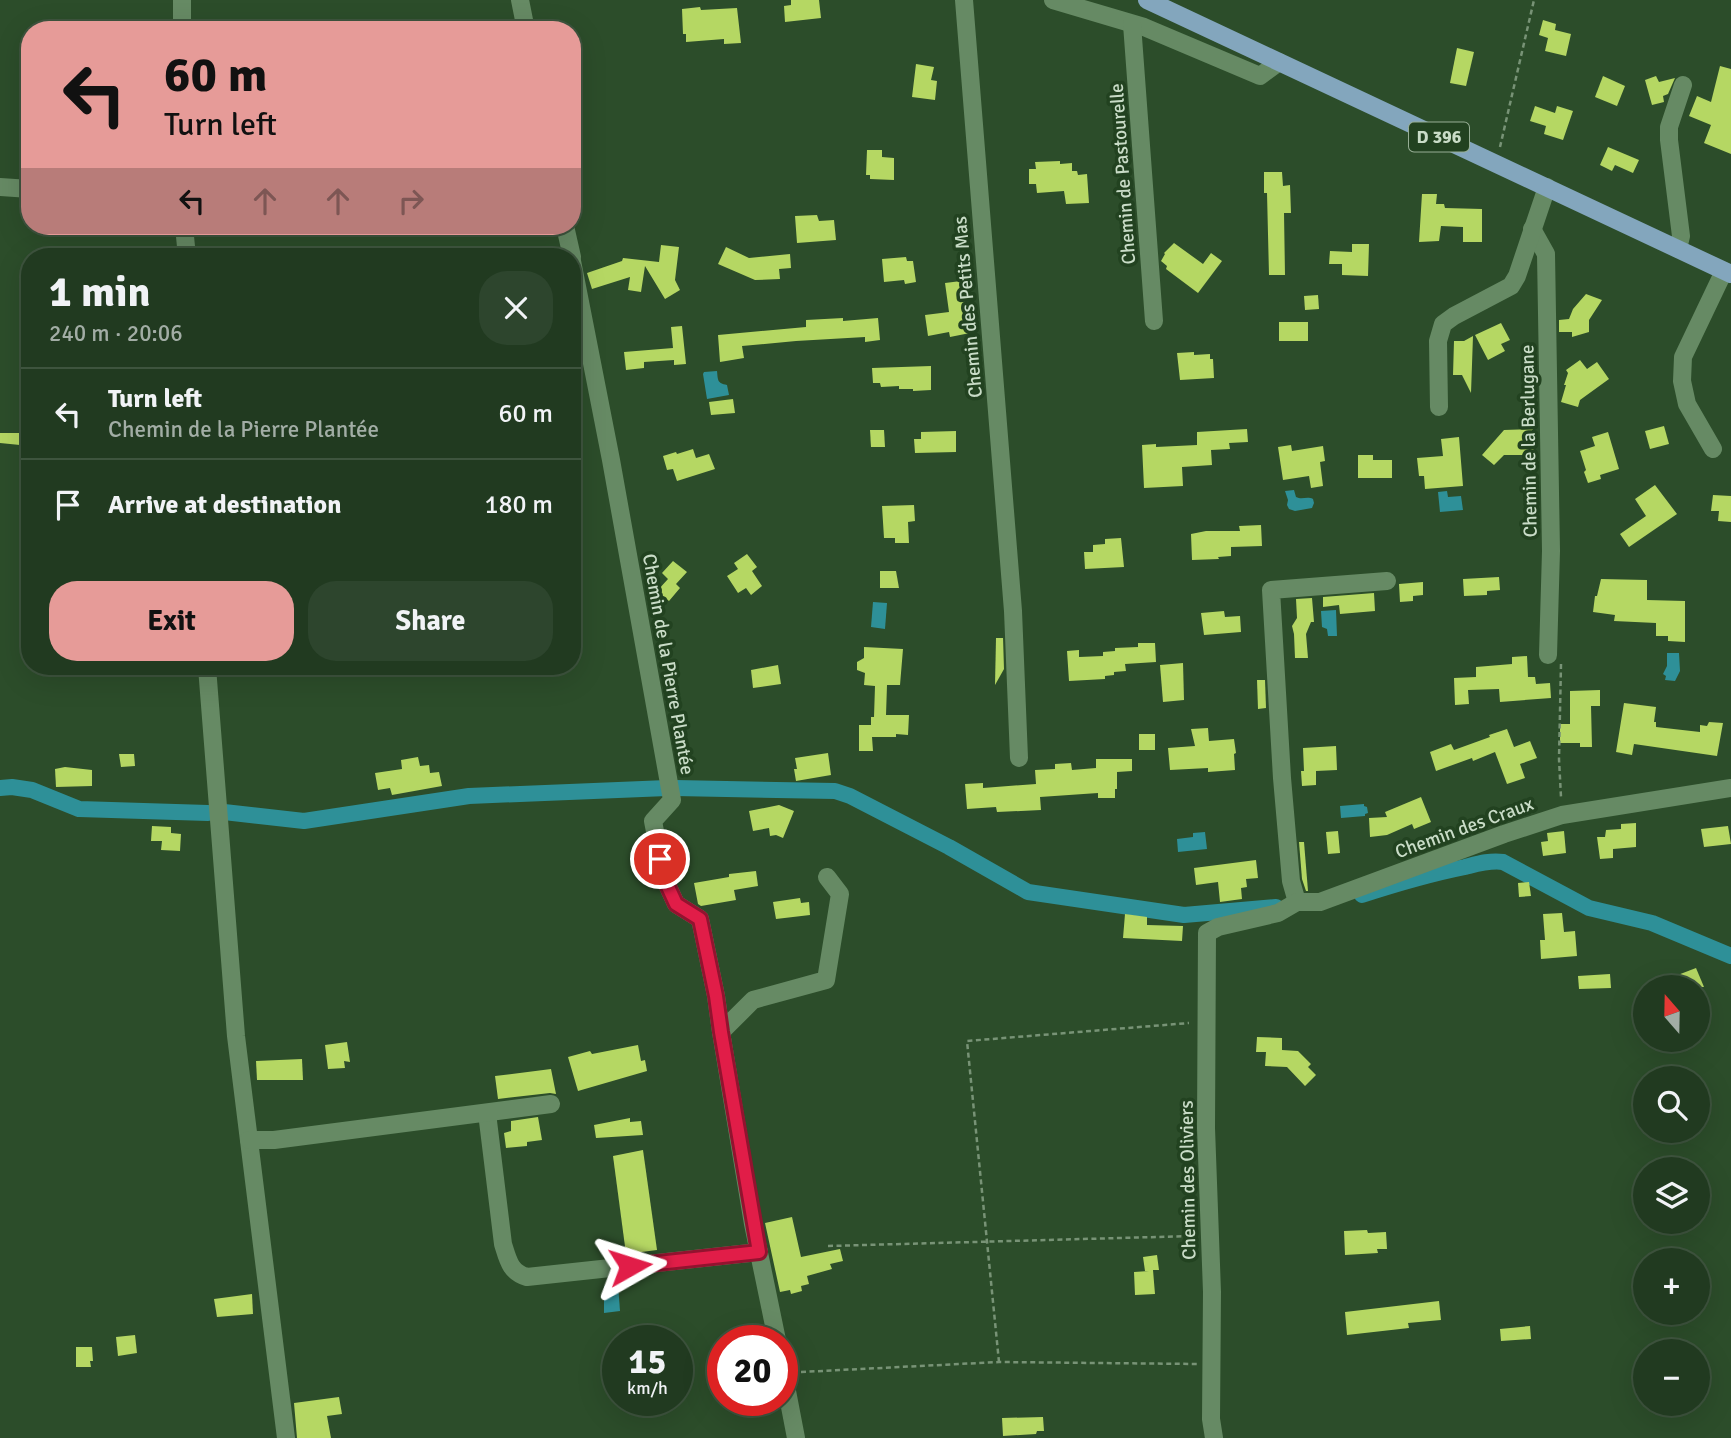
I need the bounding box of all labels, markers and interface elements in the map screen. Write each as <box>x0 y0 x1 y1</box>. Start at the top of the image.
text: 60 m <box>164 45 267 105</box>
icon: left <box>49 49 140 140</box>
street label: Chemin de Pastourelle <box>1105 83 1141 265</box>
text: Turn left <box>164 105 277 144</box>
road number: D 396 <box>1409 122 1469 152</box>
icon: left <box>173 182 211 220</box>
icon: ahead <box>246 182 284 220</box>
icon: ahead <box>319 182 357 220</box>
icon: right <box>392 182 430 220</box>
street label: Chemin des Petits Mas <box>948 215 988 399</box>
text: 1 min <box>49 267 150 318</box>
button: close <box>479 271 553 345</box>
text: 240 m · 20:06 <box>49 319 183 348</box>
street label: Chemin de la Berlugane <box>1515 344 1543 537</box>
text: Turn left <box>108 383 202 415</box>
icon: left <box>49 395 87 433</box>
text: 60 m <box>498 398 553 430</box>
text: Chemin de la Pierre Plantée <box>108 415 379 444</box>
icon: arrive <box>49 486 87 524</box>
text: Arrive at destination <box>108 489 341 521</box>
text: 180 m <box>484 489 553 521</box>
street label: Chemin de la Pierre Plantée <box>637 552 699 777</box>
button: Exit <box>49 581 294 661</box>
button: Share <box>308 581 553 661</box>
street label: Chemin des Craux <box>1392 792 1537 864</box>
pin <box>630 829 690 889</box>
icon: arrive <box>641 840 679 878</box>
north arrow <box>1633 975 1710 1052</box>
map controls <box>1633 975 1710 1416</box>
button: search <box>1633 1066 1710 1143</box>
street label: Chemin des Oliviers <box>1175 1100 1201 1260</box>
button: layers <box>1633 1157 1710 1234</box>
position arrow <box>593 1229 667 1303</box>
button: + <box>1633 1248 1710 1325</box>
speed limit sign: 20 <box>707 1325 798 1416</box>
button: − <box>1633 1339 1710 1416</box>
text: 15 <box>629 1340 666 1383</box>
text: km/h <box>627 1377 668 1399</box>

